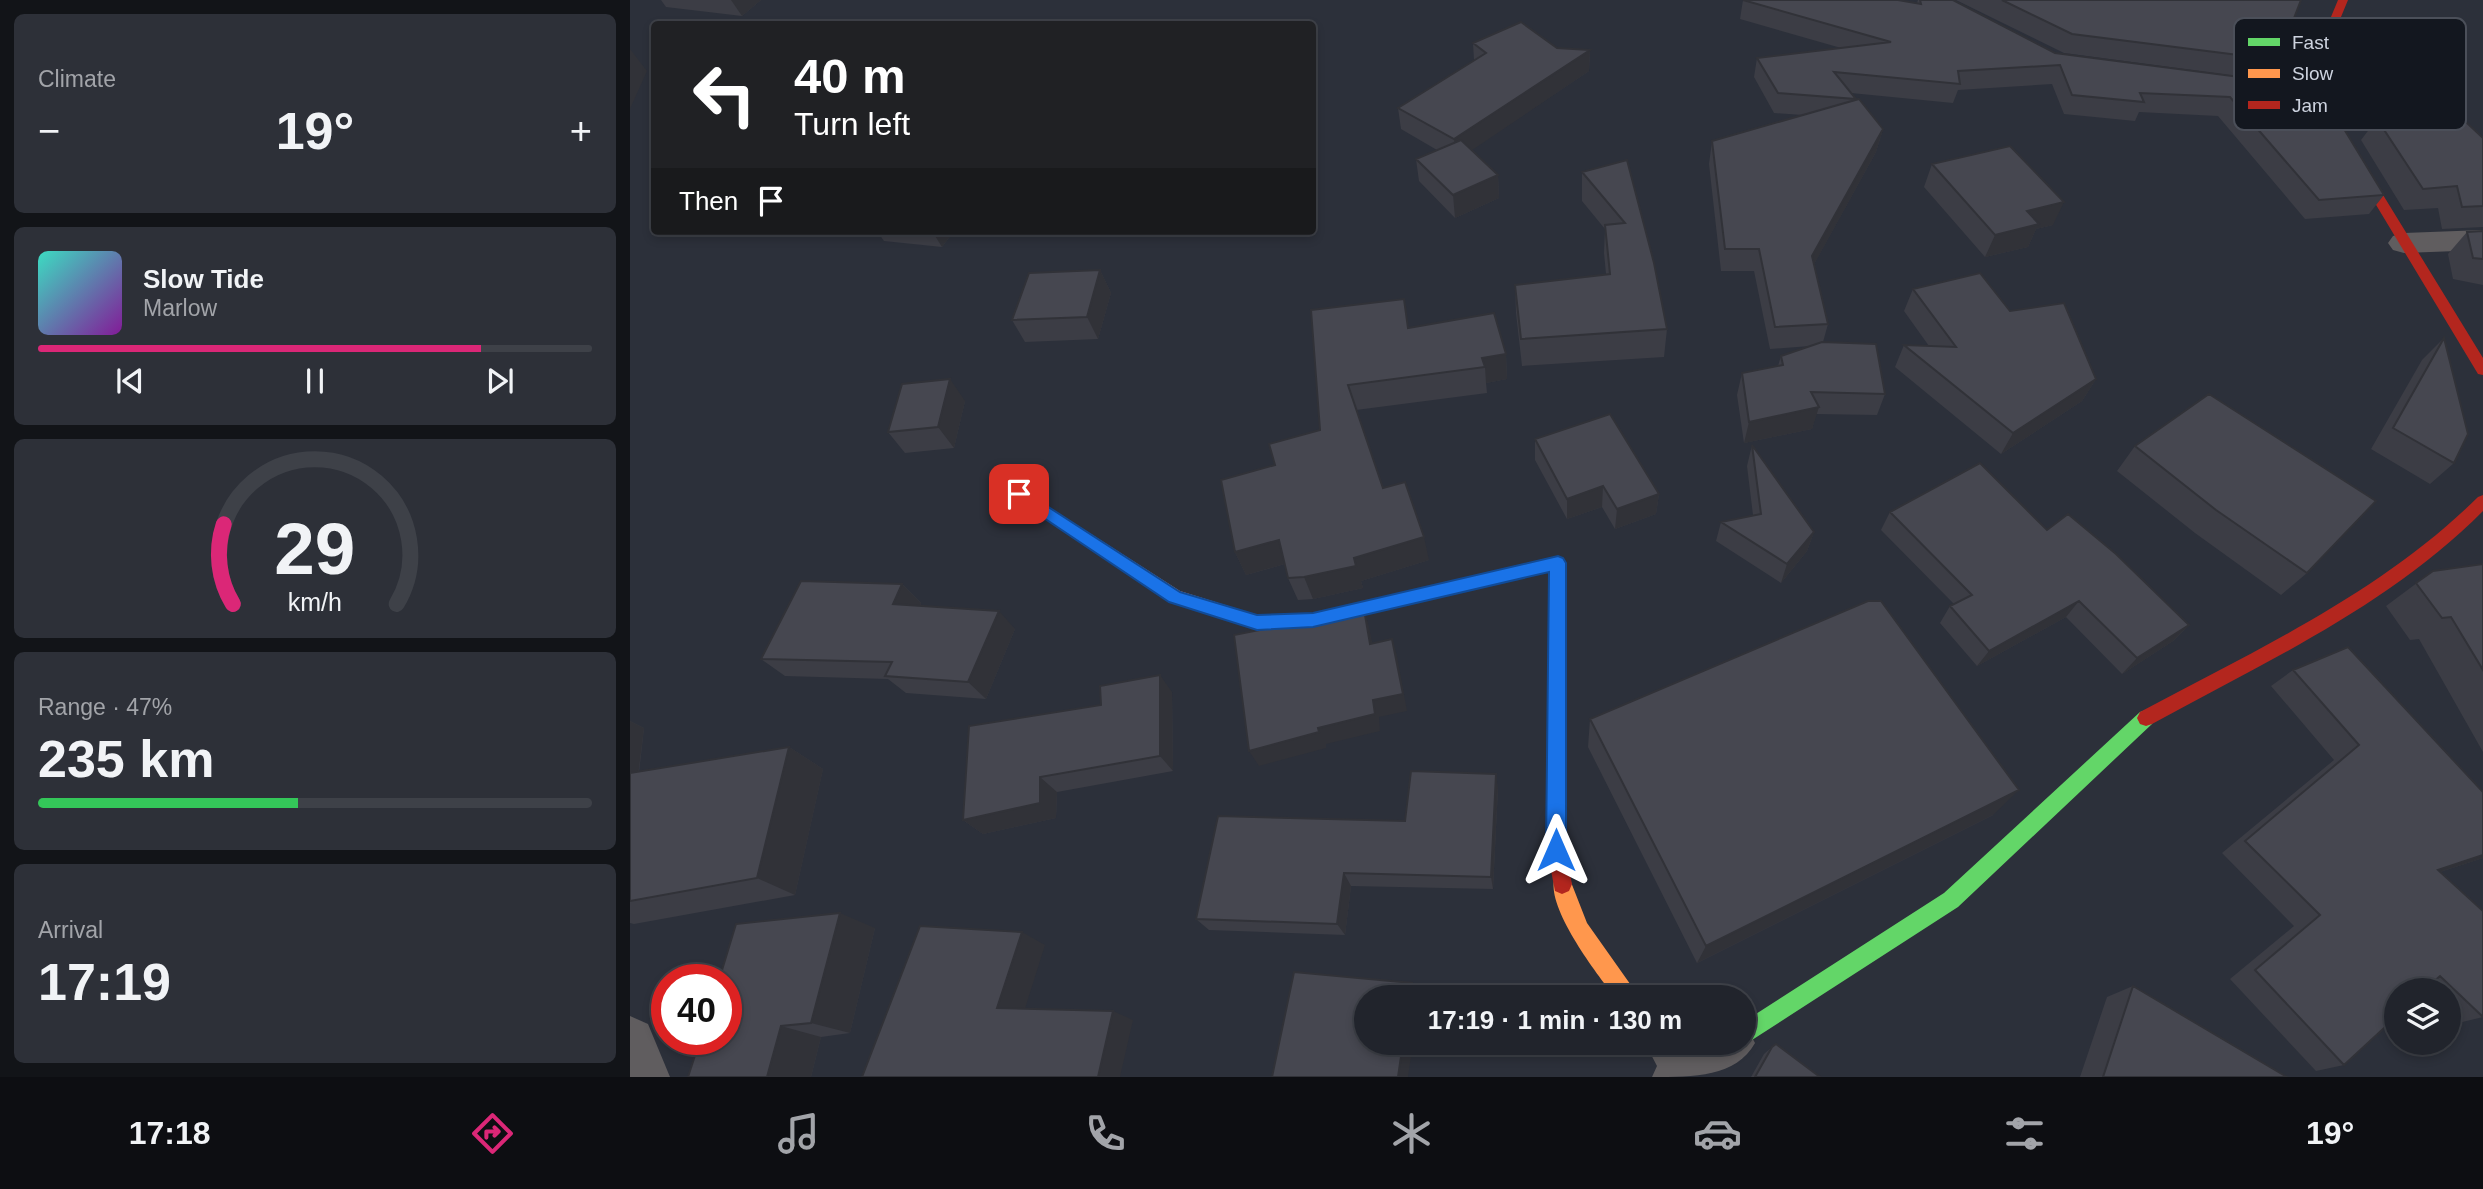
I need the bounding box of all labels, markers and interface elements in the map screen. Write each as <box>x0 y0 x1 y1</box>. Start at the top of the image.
legend <box>2234 18 2466 130</box>
text: Fast <box>2292 32 2330 53</box>
icon: left <box>679 49 770 140</box>
text: 40 m <box>794 49 906 103</box>
text: Slow <box>2292 63 2333 84</box>
text: Climate <box>38 66 116 92</box>
text: Jam <box>2292 95 2328 116</box>
text: 19° <box>276 102 354 160</box>
text: Turn left <box>794 106 910 142</box>
text: − <box>38 110 60 152</box>
text: + <box>570 110 592 152</box>
icon: arrive <box>752 182 790 220</box>
text: Then <box>679 186 738 216</box>
text: Slow Tide <box>143 264 264 294</box>
text: Marlow <box>143 295 217 321</box>
icon: previous <box>111 362 149 400</box>
icon: pause <box>296 362 334 400</box>
icon: next <box>481 362 519 400</box>
pin <box>989 464 1049 524</box>
icon: arrive <box>1000 475 1038 513</box>
text: 29 <box>275 509 355 590</box>
text: km/h <box>288 588 342 616</box>
text: Range · 47% <box>38 694 172 720</box>
text: 235 km <box>38 730 214 788</box>
position arrow <box>1519 813 1593 887</box>
text: Arrival <box>38 917 103 943</box>
text: 17:19 <box>38 953 171 1011</box>
speed limit sign: 40 <box>651 964 742 1055</box>
map controls <box>2384 978 2461 1055</box>
button: layers <box>2384 978 2461 1055</box>
text: 17:19 · 1 min · 130 m <box>1428 1005 1682 1035</box>
icon: directions <box>468 1109 517 1158</box>
icon: music <box>774 1109 823 1158</box>
icon: phone <box>1081 1109 1130 1158</box>
icon: climate <box>1387 1109 1436 1158</box>
icon: car <box>1693 1109 1742 1158</box>
icon: filters <box>2000 1109 2049 1158</box>
text: 17:18 <box>129 1115 211 1151</box>
text: 19° <box>2306 1115 2354 1151</box>

